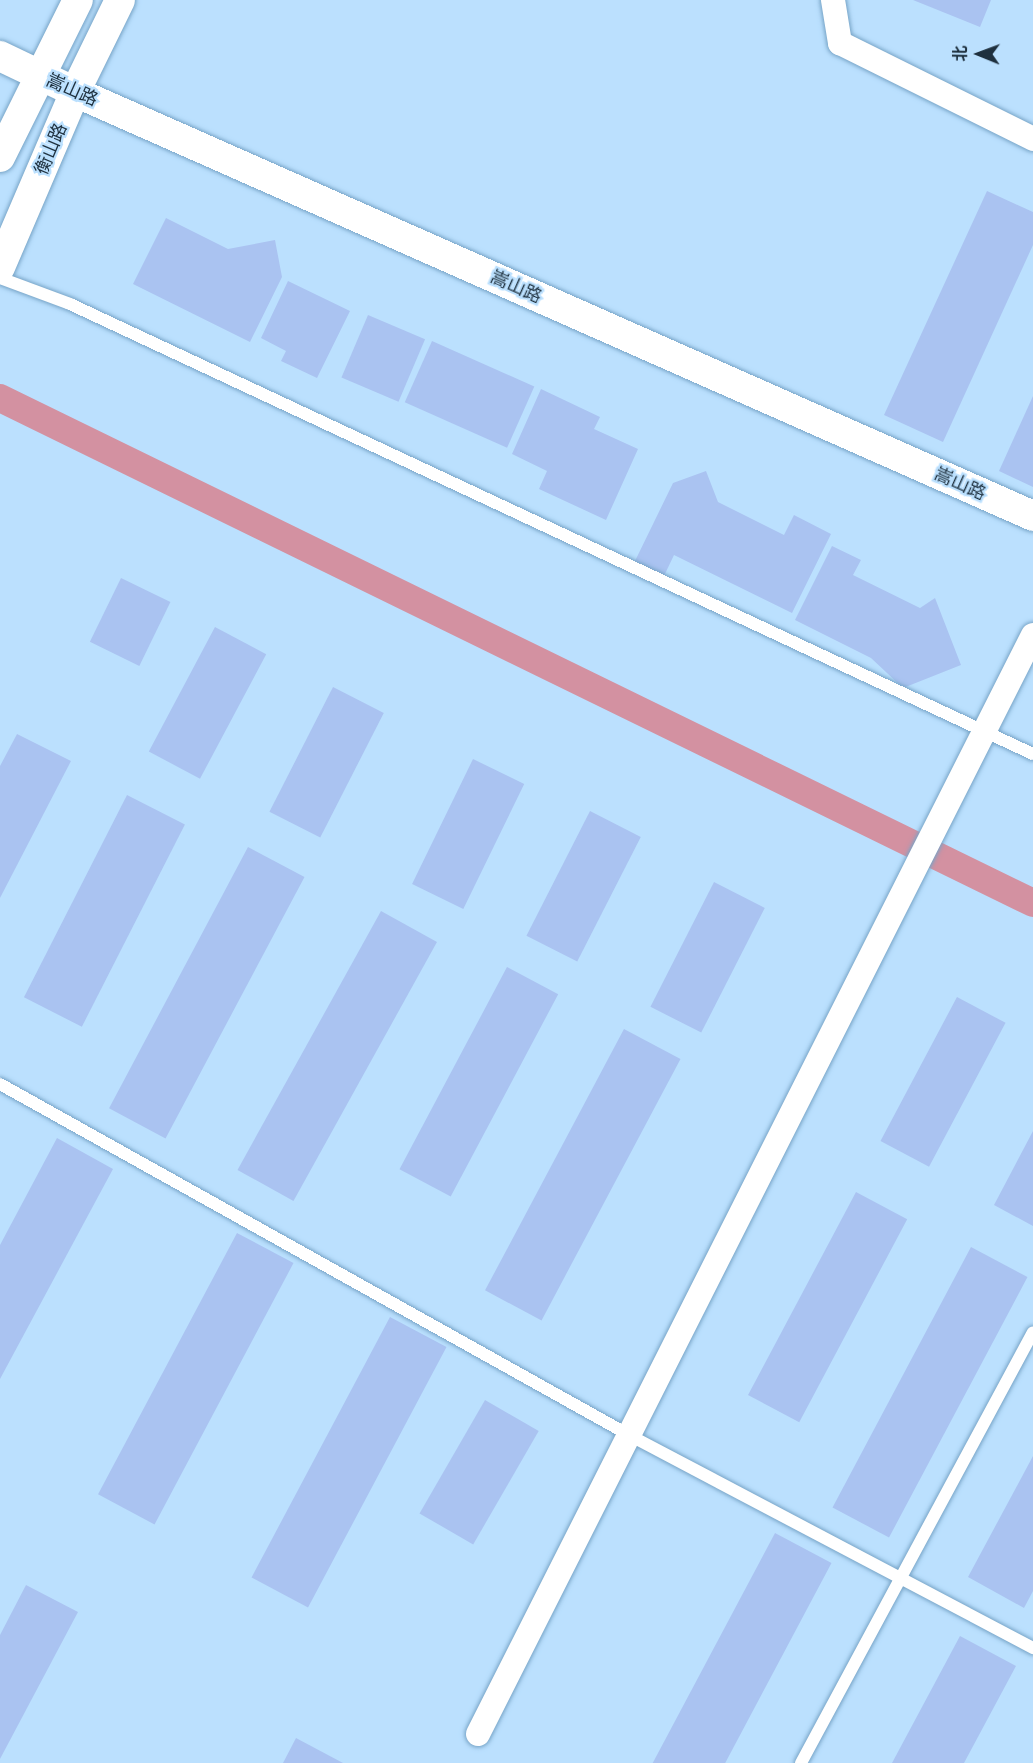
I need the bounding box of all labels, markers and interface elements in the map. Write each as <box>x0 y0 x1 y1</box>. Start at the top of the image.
north arrow <box>949 24 1009 84</box>
text: 北 <box>952 46 969 62</box>
street label: 嵩山路 <box>43 69 101 111</box>
street label: 衡山路 <box>31 120 71 178</box>
street label: 嵩山路 <box>487 266 545 308</box>
street label: 嵩山路 <box>931 463 989 505</box>

